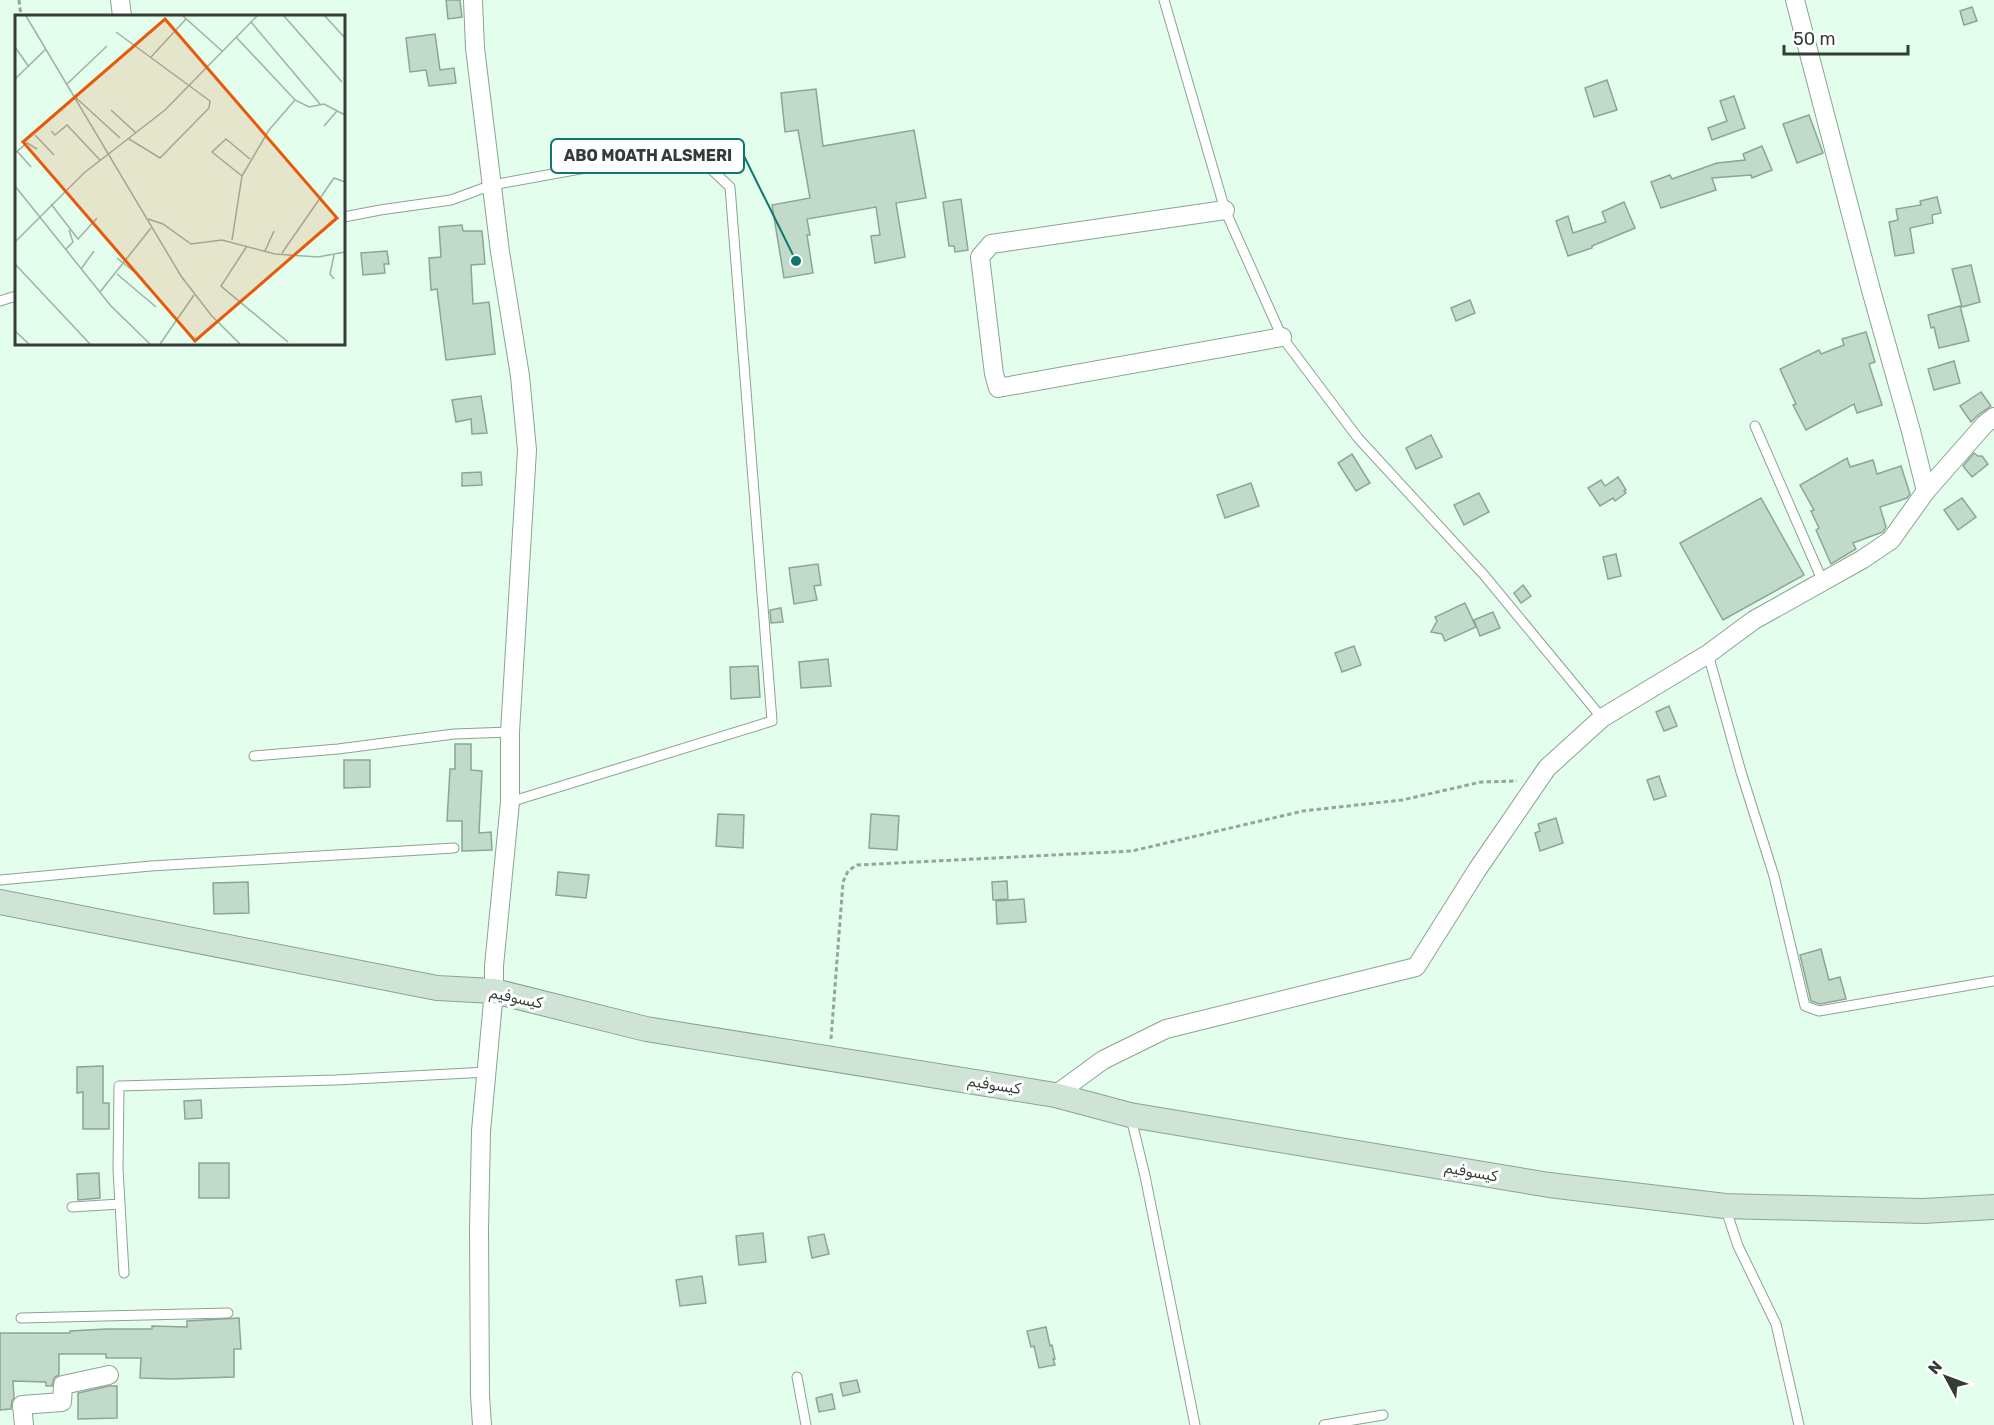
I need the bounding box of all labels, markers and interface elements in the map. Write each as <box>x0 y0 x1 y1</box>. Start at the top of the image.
inset map <box>15 15 345 345</box>
scale bar <box>1784 18 1908 56</box>
text: 50 m <box>1793 28 1836 50</box>
callout: ABO MOATH ALSMERI <box>551 139 744 173</box>
text: ABO MOATH ALSMERI <box>564 146 732 165</box>
street label: كيسوفيم <box>488 984 544 1013</box>
street label: كيسوفيم <box>966 1072 1022 1099</box>
street label: كيسوفيم <box>1443 1158 1499 1187</box>
north arrow <box>1916 1347 1976 1407</box>
text: N <box>1924 1357 1946 1378</box>

